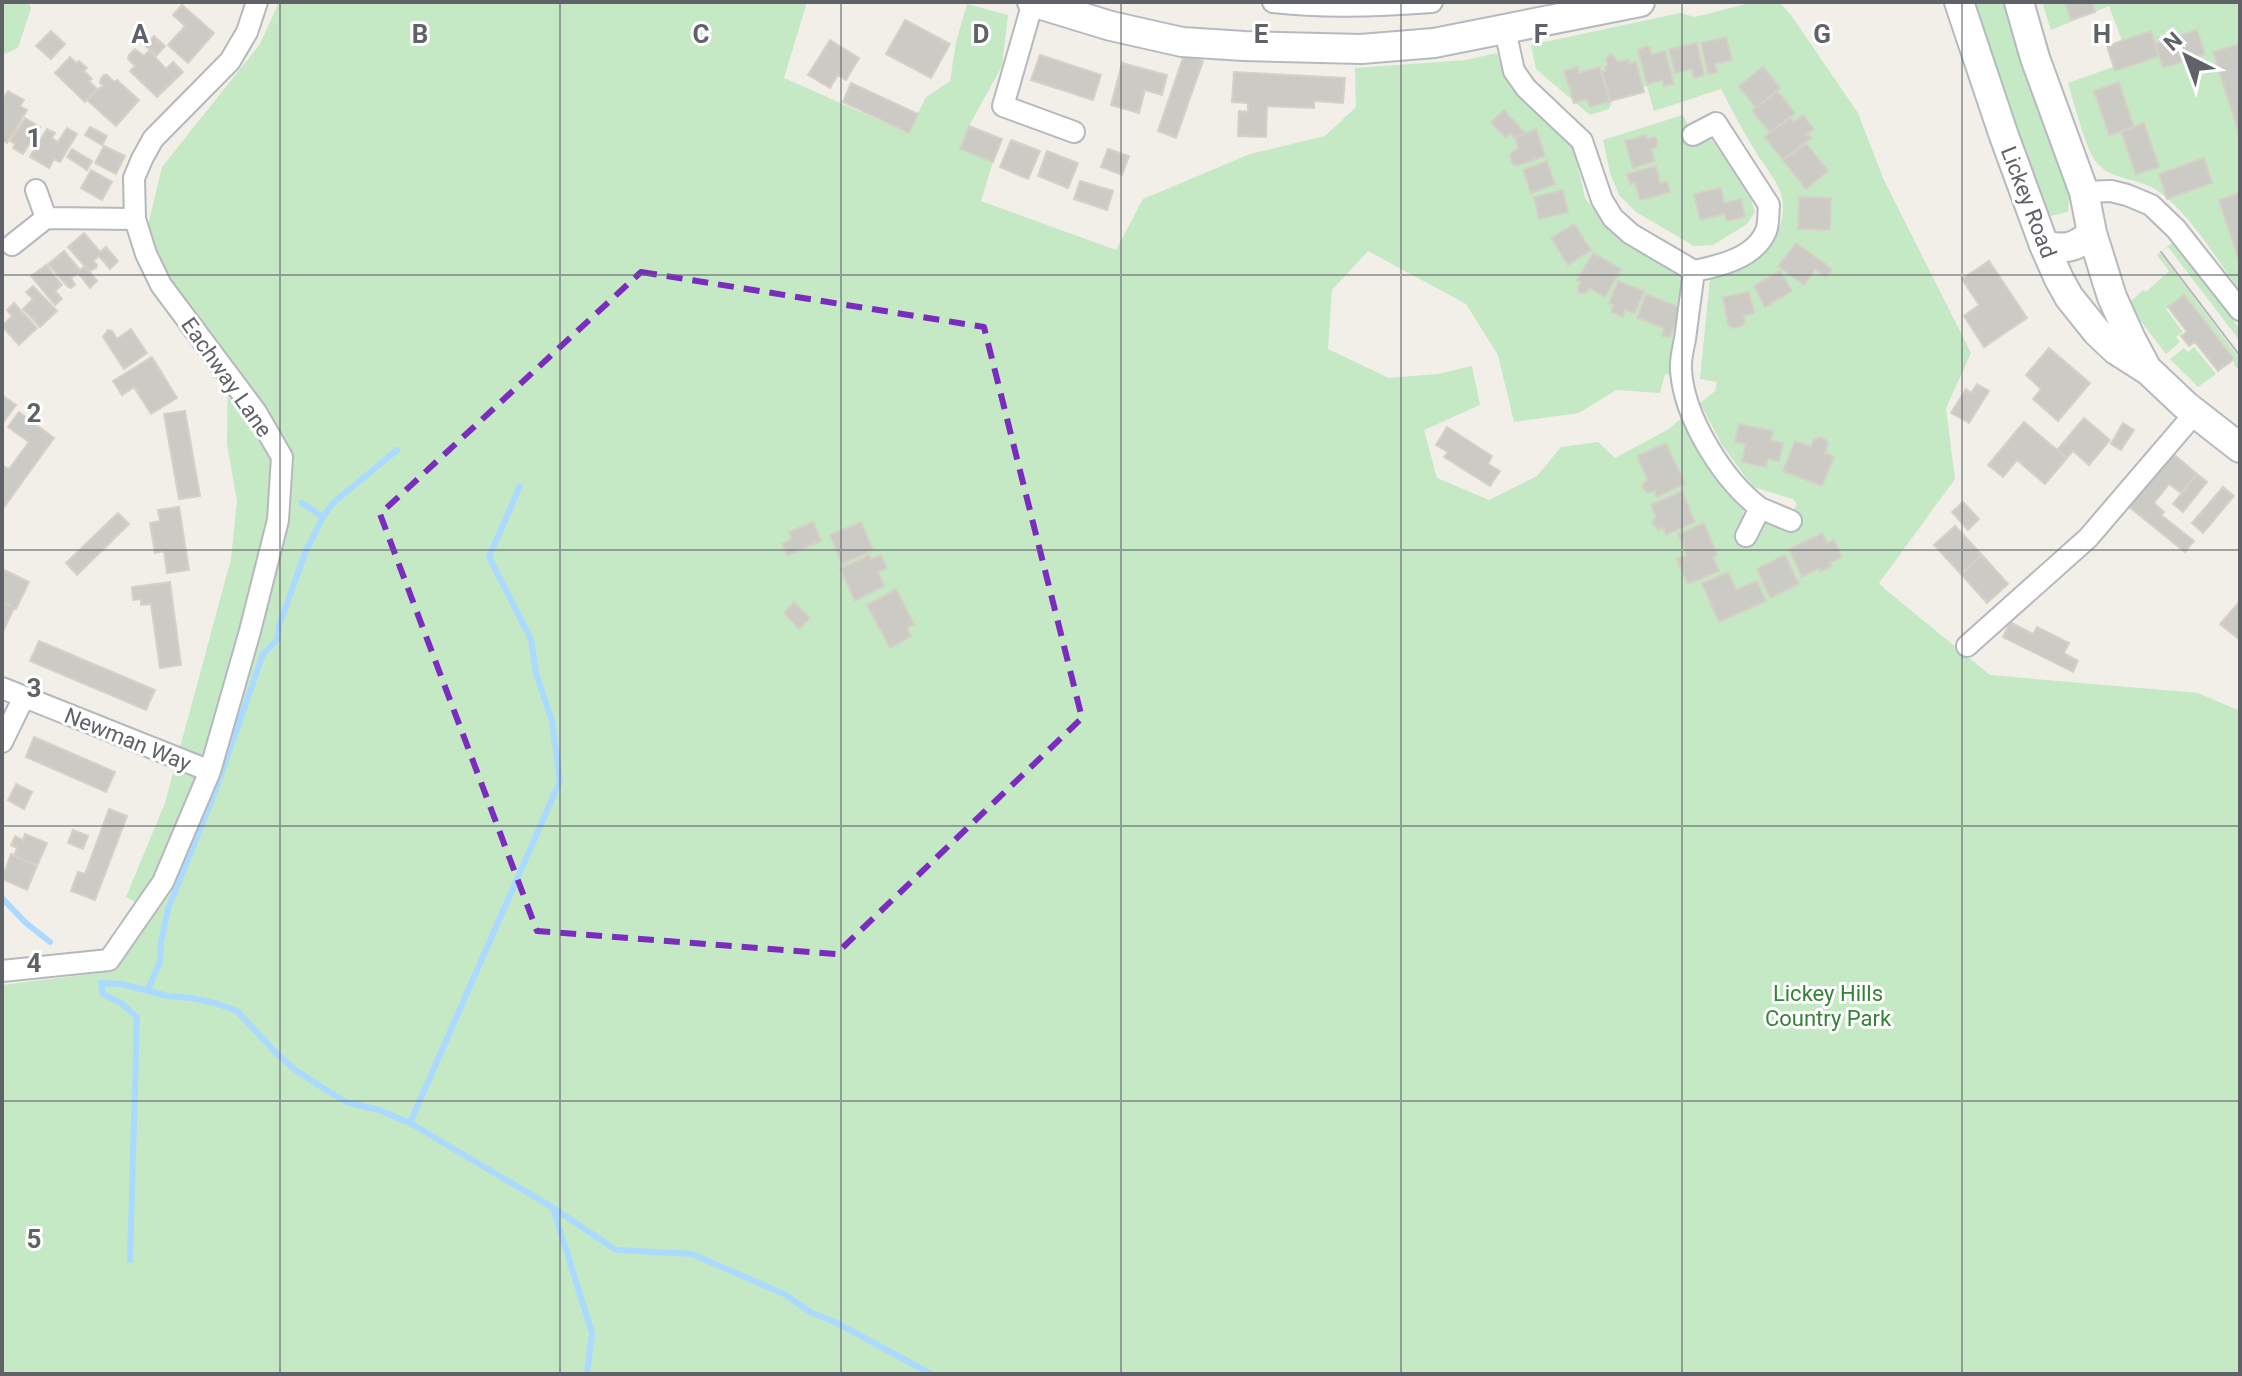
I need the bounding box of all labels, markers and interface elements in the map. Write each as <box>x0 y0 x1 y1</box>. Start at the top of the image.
north arrow <box>2146 16 2226 96</box>
text: A <box>131 19 149 49</box>
text: B <box>412 19 428 49</box>
text: C <box>692 19 710 49</box>
text: D <box>973 19 989 49</box>
text: E <box>1254 19 1269 49</box>
text: F <box>1534 19 1548 49</box>
text: G <box>1813 19 1831 49</box>
text: H <box>2093 19 2111 49</box>
text: N <box>2159 27 2187 56</box>
text: 1 <box>27 123 41 153</box>
street label: Lickey Road <box>1996 143 2061 262</box>
street label: Eachway Lane <box>176 313 277 442</box>
text: 2 <box>27 398 41 428</box>
text: 3 <box>27 673 41 703</box>
street label: Newman Way <box>61 703 195 776</box>
text: 4 <box>27 948 42 978</box>
park label: Lickey Hills Country Park <box>1765 981 1892 1031</box>
text: 5 <box>27 1224 41 1254</box>

